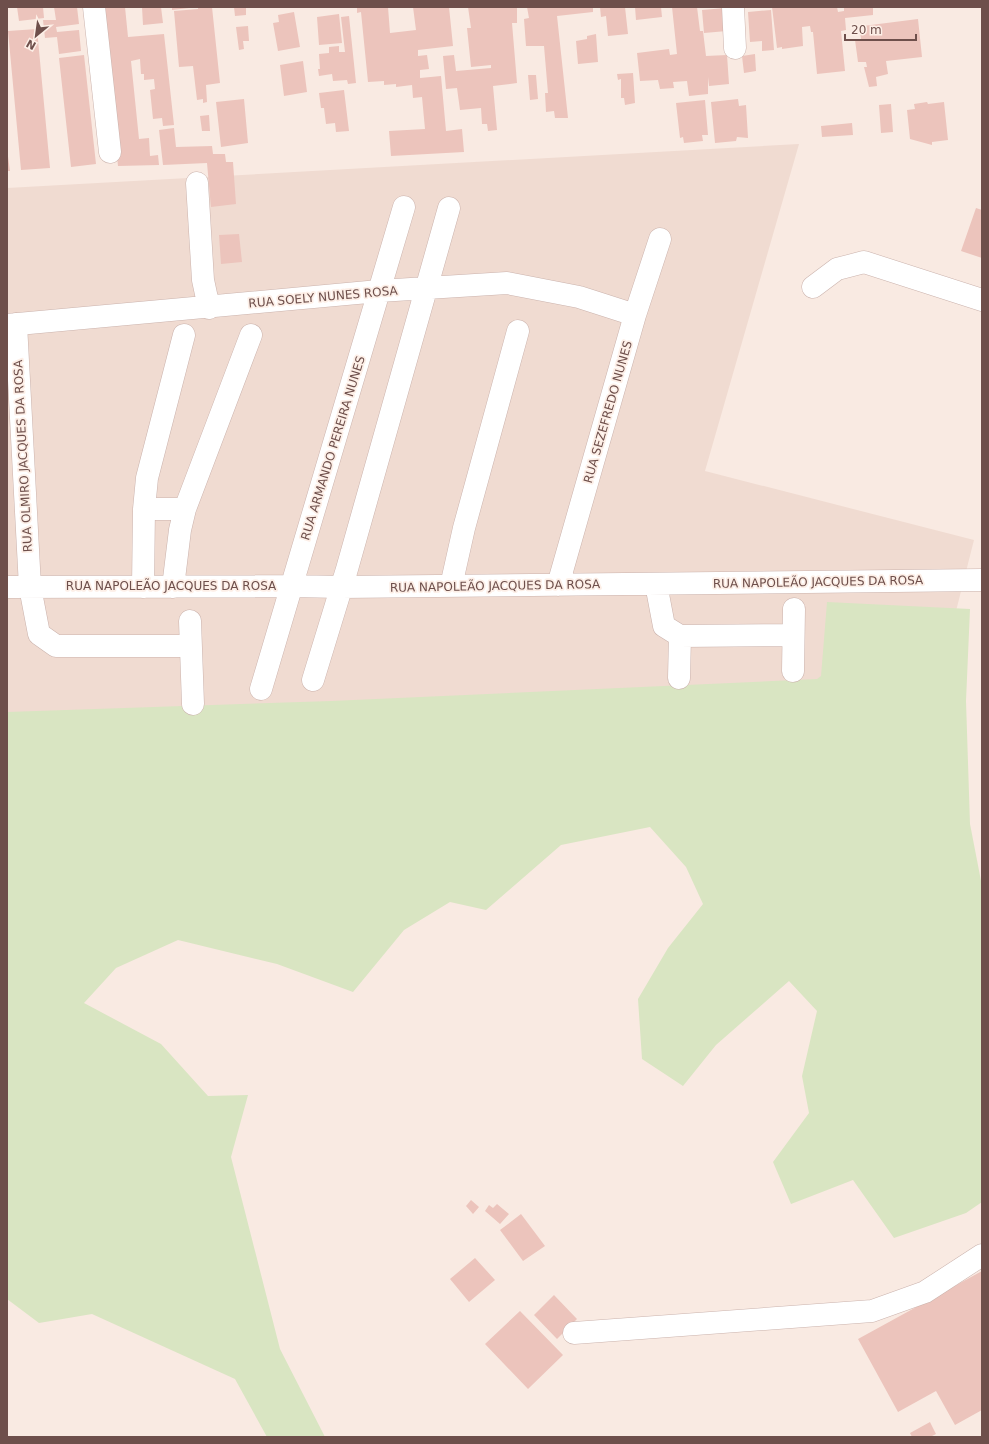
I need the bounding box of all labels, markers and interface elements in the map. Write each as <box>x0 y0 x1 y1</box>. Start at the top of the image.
north arrow <box>16 16 56 56</box>
scale bar <box>845 16 916 42</box>
text: 20 m <box>851 23 882 37</box>
text: N <box>24 36 39 52</box>
street label: RUA SOELY NUNES ROSA <box>248 283 399 310</box>
street label: RUA SEZEFREDO NUNES <box>581 339 635 485</box>
street label: RUA ARMANDO PEREIRA NUNES <box>298 354 368 542</box>
street label: RUA OLMIRO JACQUES DA ROSA <box>11 359 35 553</box>
street label: RUA NAPOLEÃO JACQUES DA ROSA <box>713 572 924 591</box>
street label: RUA NAPOLEÃO JACQUES DA ROSA <box>390 576 601 595</box>
street label: RUA NAPOLEÃO JACQUES DA ROSA <box>66 578 277 593</box>

